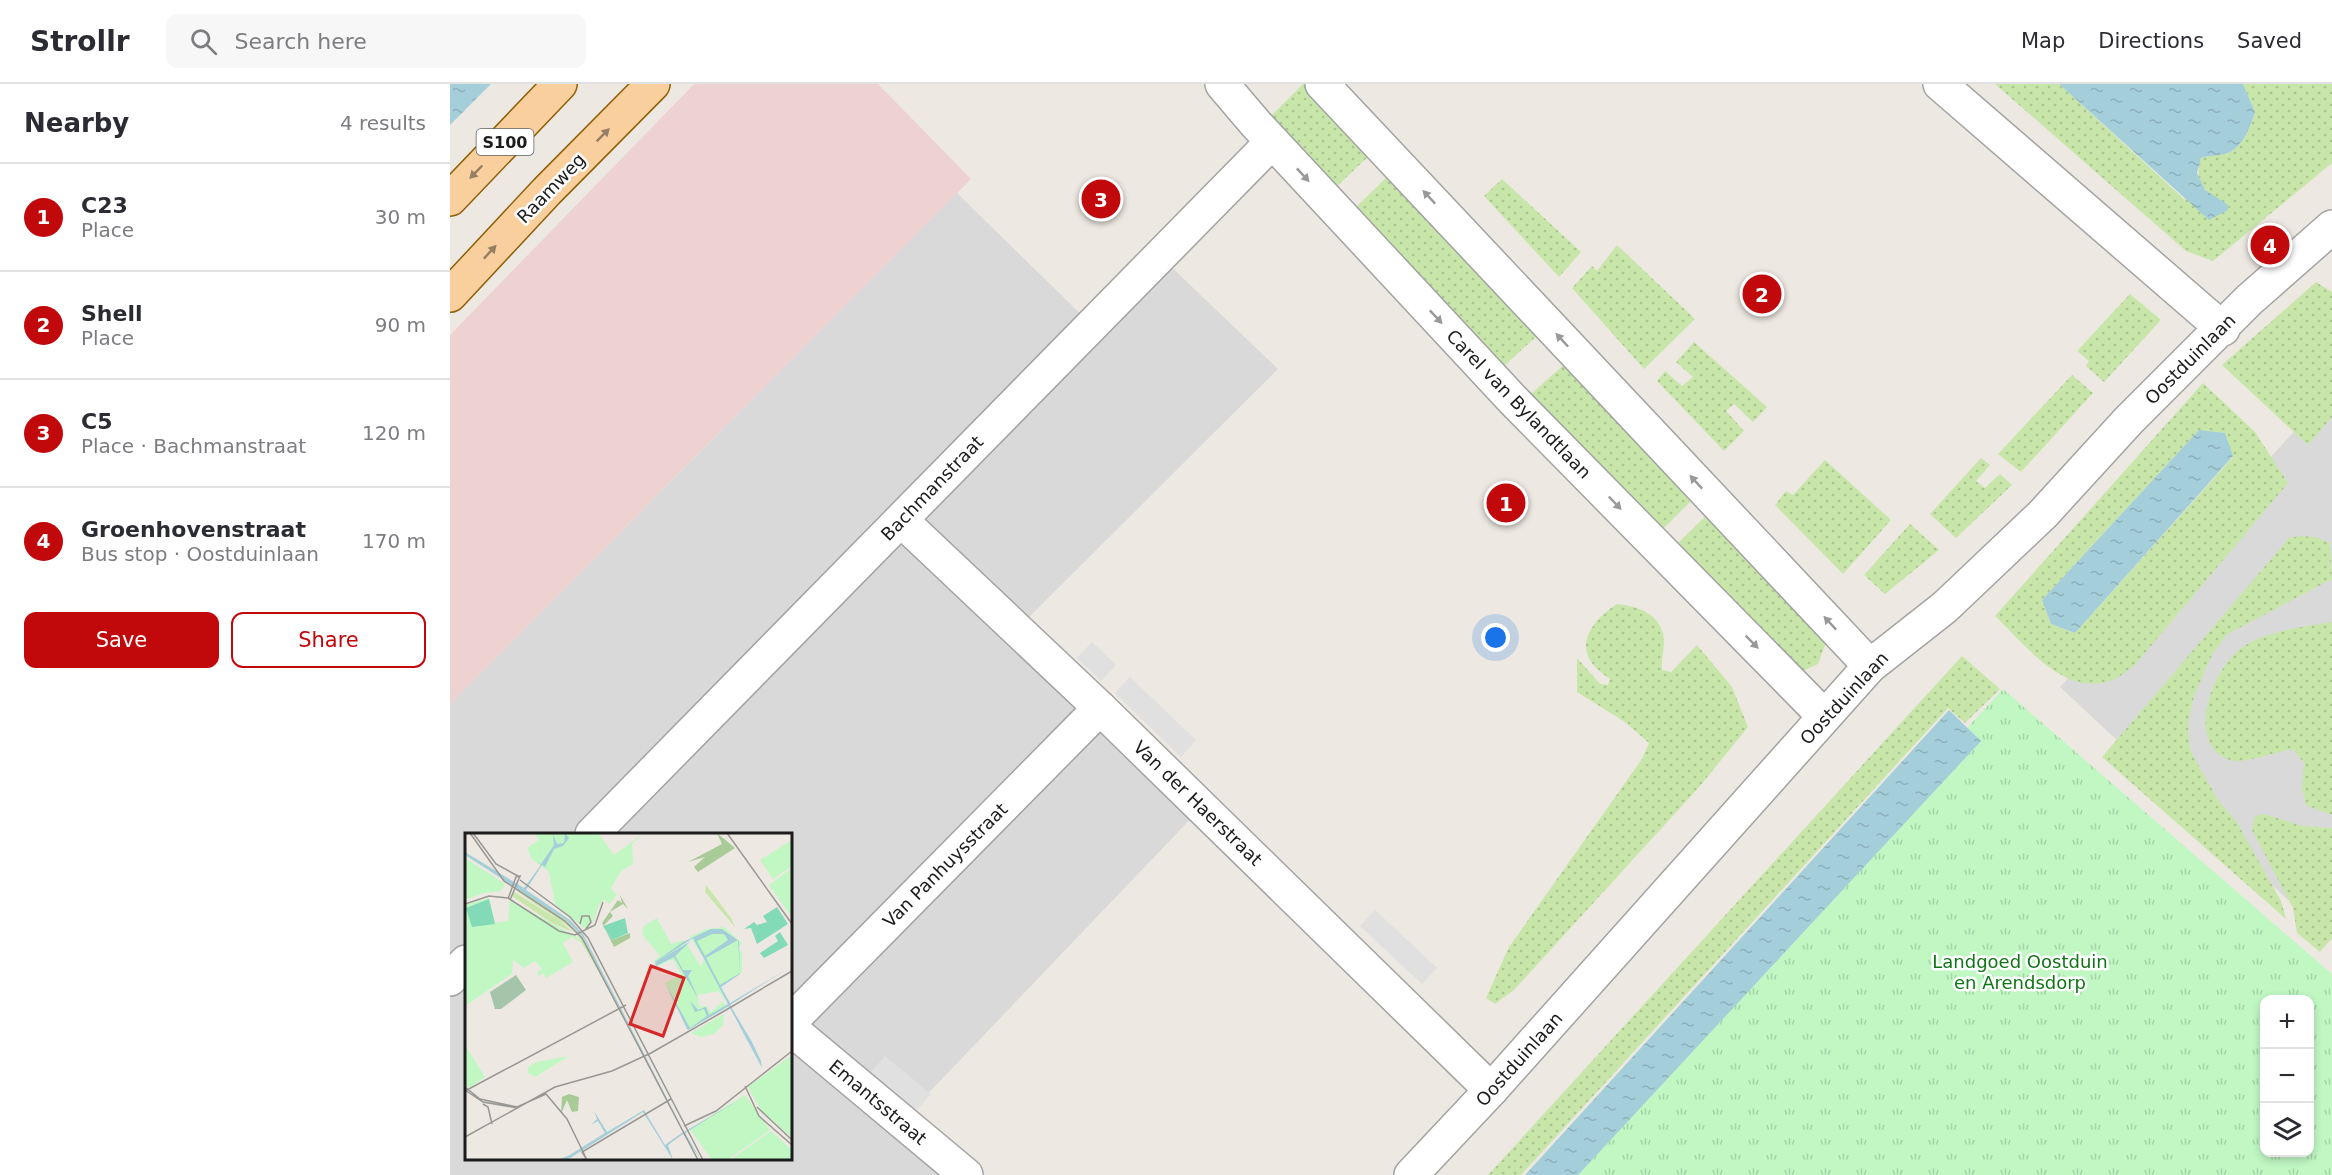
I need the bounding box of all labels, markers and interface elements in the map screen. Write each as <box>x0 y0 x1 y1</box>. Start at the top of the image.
search box <box>166 14 586 68</box>
text: Strollr <box>30 25 130 58</box>
icon: search <box>187 25 220 58</box>
text: Search here <box>235 29 367 54</box>
text: Map <box>2021 29 2065 53</box>
text: Directions <box>2098 29 2204 53</box>
text: Saved <box>2237 29 2302 53</box>
text: Nearby <box>24 108 129 138</box>
text: 4 results <box>340 111 426 135</box>
one-way arrow <box>595 128 609 142</box>
road number: S100 <box>476 129 534 155</box>
street label: Raamweg <box>513 149 589 227</box>
one-way arrow <box>469 164 483 179</box>
one-way arrow <box>1296 167 1309 182</box>
pin: 3 <box>1082 176 1120 222</box>
one-way arrow <box>1422 190 1436 205</box>
text: C23 <box>81 193 128 218</box>
text: 1 <box>37 205 50 229</box>
text: 30 m <box>375 205 426 229</box>
text: Place <box>81 218 134 242</box>
pin: 4 <box>2250 222 2290 268</box>
one-way arrow <box>483 245 496 260</box>
pin: 2 <box>1742 272 1782 316</box>
text: Shell <box>81 301 143 326</box>
street label: Oostduinlaan <box>2140 309 2240 409</box>
one-way arrow <box>1429 310 1443 325</box>
text: 2 <box>37 313 50 337</box>
text: 90 m <box>375 313 426 337</box>
street label: Carel van Bylandtlaan <box>1442 325 1596 483</box>
text: Place <box>81 326 134 350</box>
one-way arrow <box>1556 333 1570 347</box>
text: C5 <box>81 409 112 434</box>
text: 3 <box>37 421 50 445</box>
text: 120 m <box>362 421 426 445</box>
street label: Bachmanstraat <box>877 431 987 545</box>
text: Place · Bachmanstraat <box>81 434 306 458</box>
one-way arrow <box>1689 474 1703 489</box>
pin: 1 <box>1486 480 1526 526</box>
one-way arrow <box>1608 496 1622 511</box>
text: Groenhovenstraat <box>81 517 306 542</box>
text: 4 <box>37 529 50 553</box>
text: 170 m <box>362 529 426 553</box>
text: Bus stop · Oostduinlaan <box>81 542 319 566</box>
button: Save <box>24 612 219 668</box>
button: Share <box>231 612 426 668</box>
one-way arrow <box>1823 616 1837 631</box>
your location <box>1481 623 1510 652</box>
one-way arrow <box>1744 635 1758 649</box>
street label: Oostduinlaan <box>1796 647 1892 749</box>
street label: Van der Haerstraat <box>1129 736 1267 870</box>
street label: Van Panhuysstraat <box>878 798 1012 932</box>
inset map <box>465 833 792 1160</box>
park label: Landgoed Oostduin en Arendsdorp <box>1932 951 2108 993</box>
map controls <box>2260 995 2314 1157</box>
button: + <box>2260 995 2314 1049</box>
street label: Oostduinlaan <box>1471 1008 1567 1110</box>
button: − <box>2260 1049 2314 1103</box>
street label: Emantsstraat <box>825 1055 931 1149</box>
button: layers <box>2260 1103 2314 1157</box>

